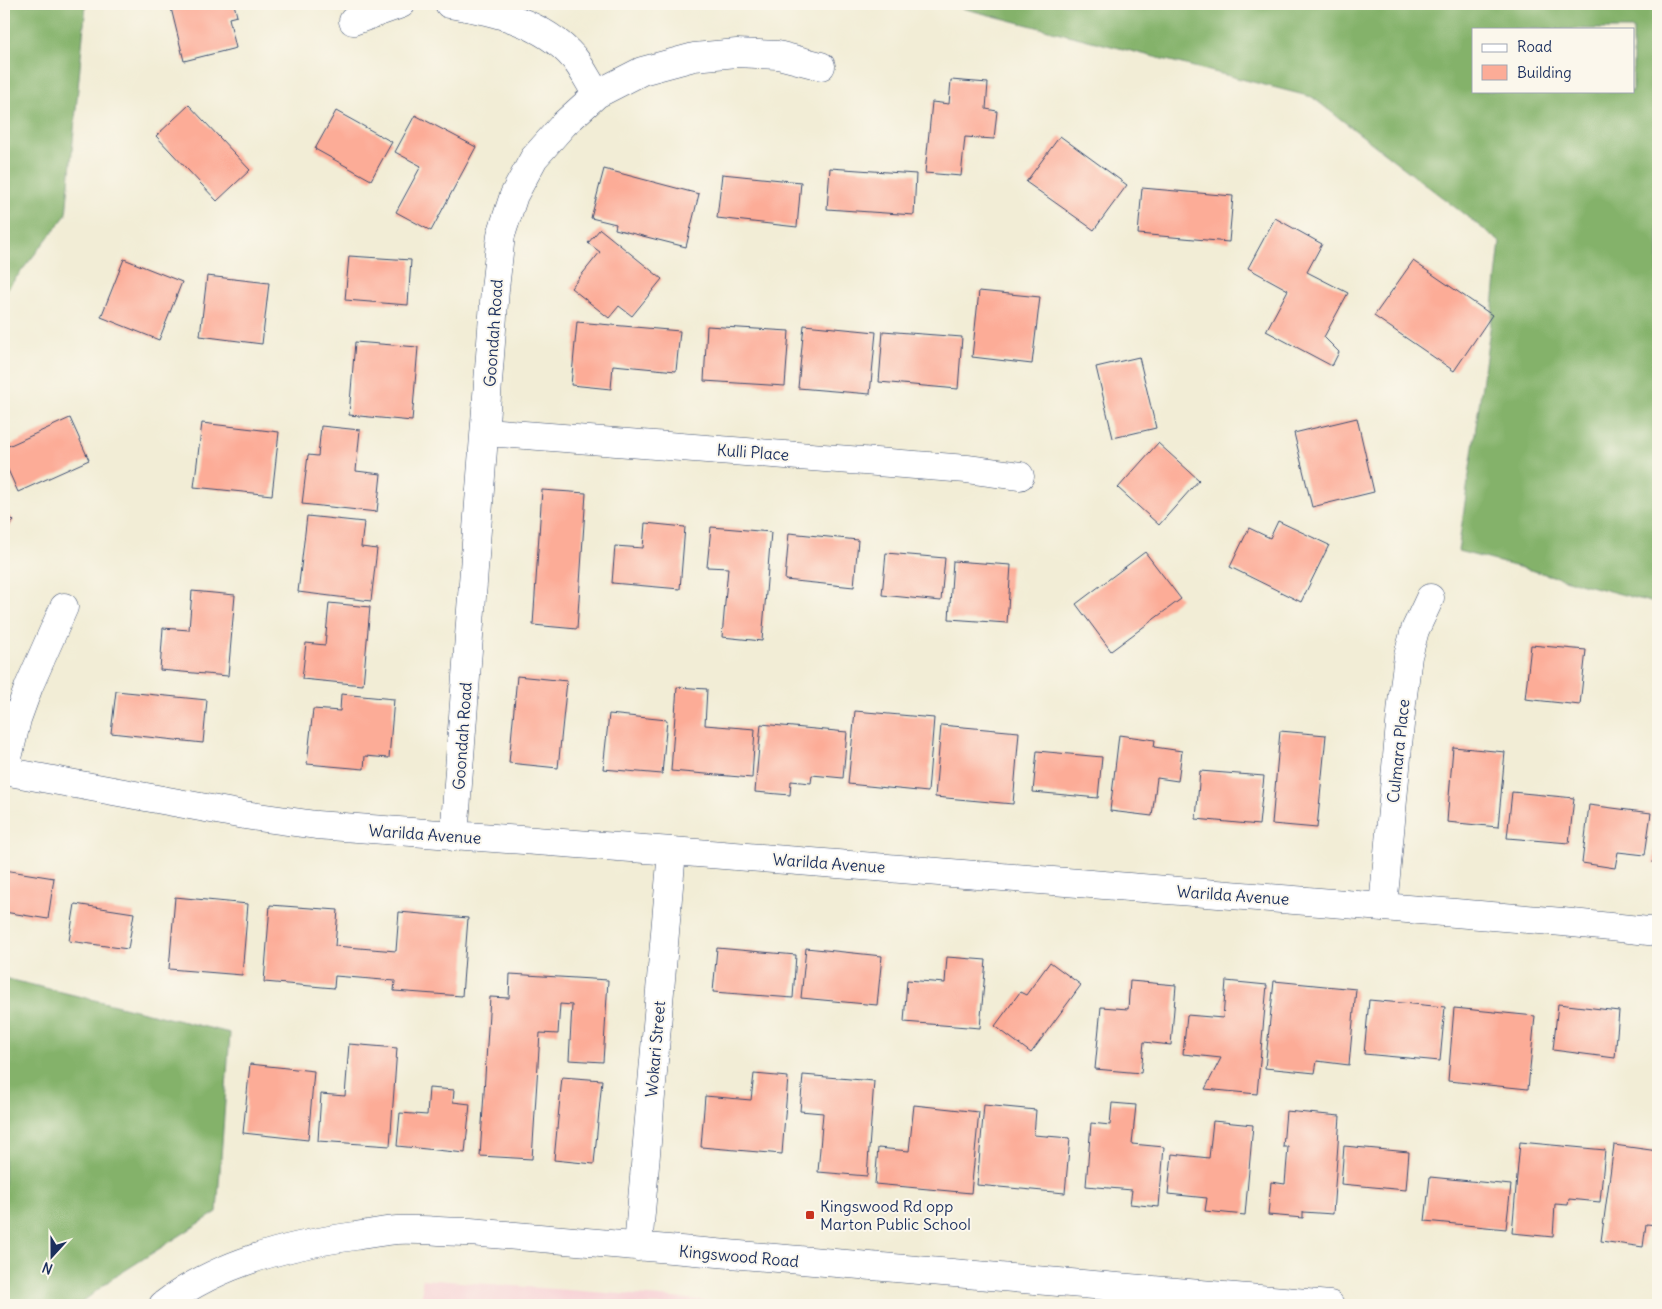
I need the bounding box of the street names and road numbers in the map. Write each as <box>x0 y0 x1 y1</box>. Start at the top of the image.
street label: Goondah Road <box>479 278 507 388</box>
street label: Kulli Place <box>716 440 790 464</box>
street label: Goondah Road <box>448 681 476 791</box>
street label: Culmara Place <box>1383 698 1413 804</box>
street label: Warilda Avenue <box>368 820 482 848</box>
street label: Warilda Avenue <box>772 849 886 877</box>
street label: Warilda Avenue <box>1176 881 1290 909</box>
street label: Wokari Street <box>641 999 669 1098</box>
street label: Kingswood Road <box>678 1241 800 1271</box>

